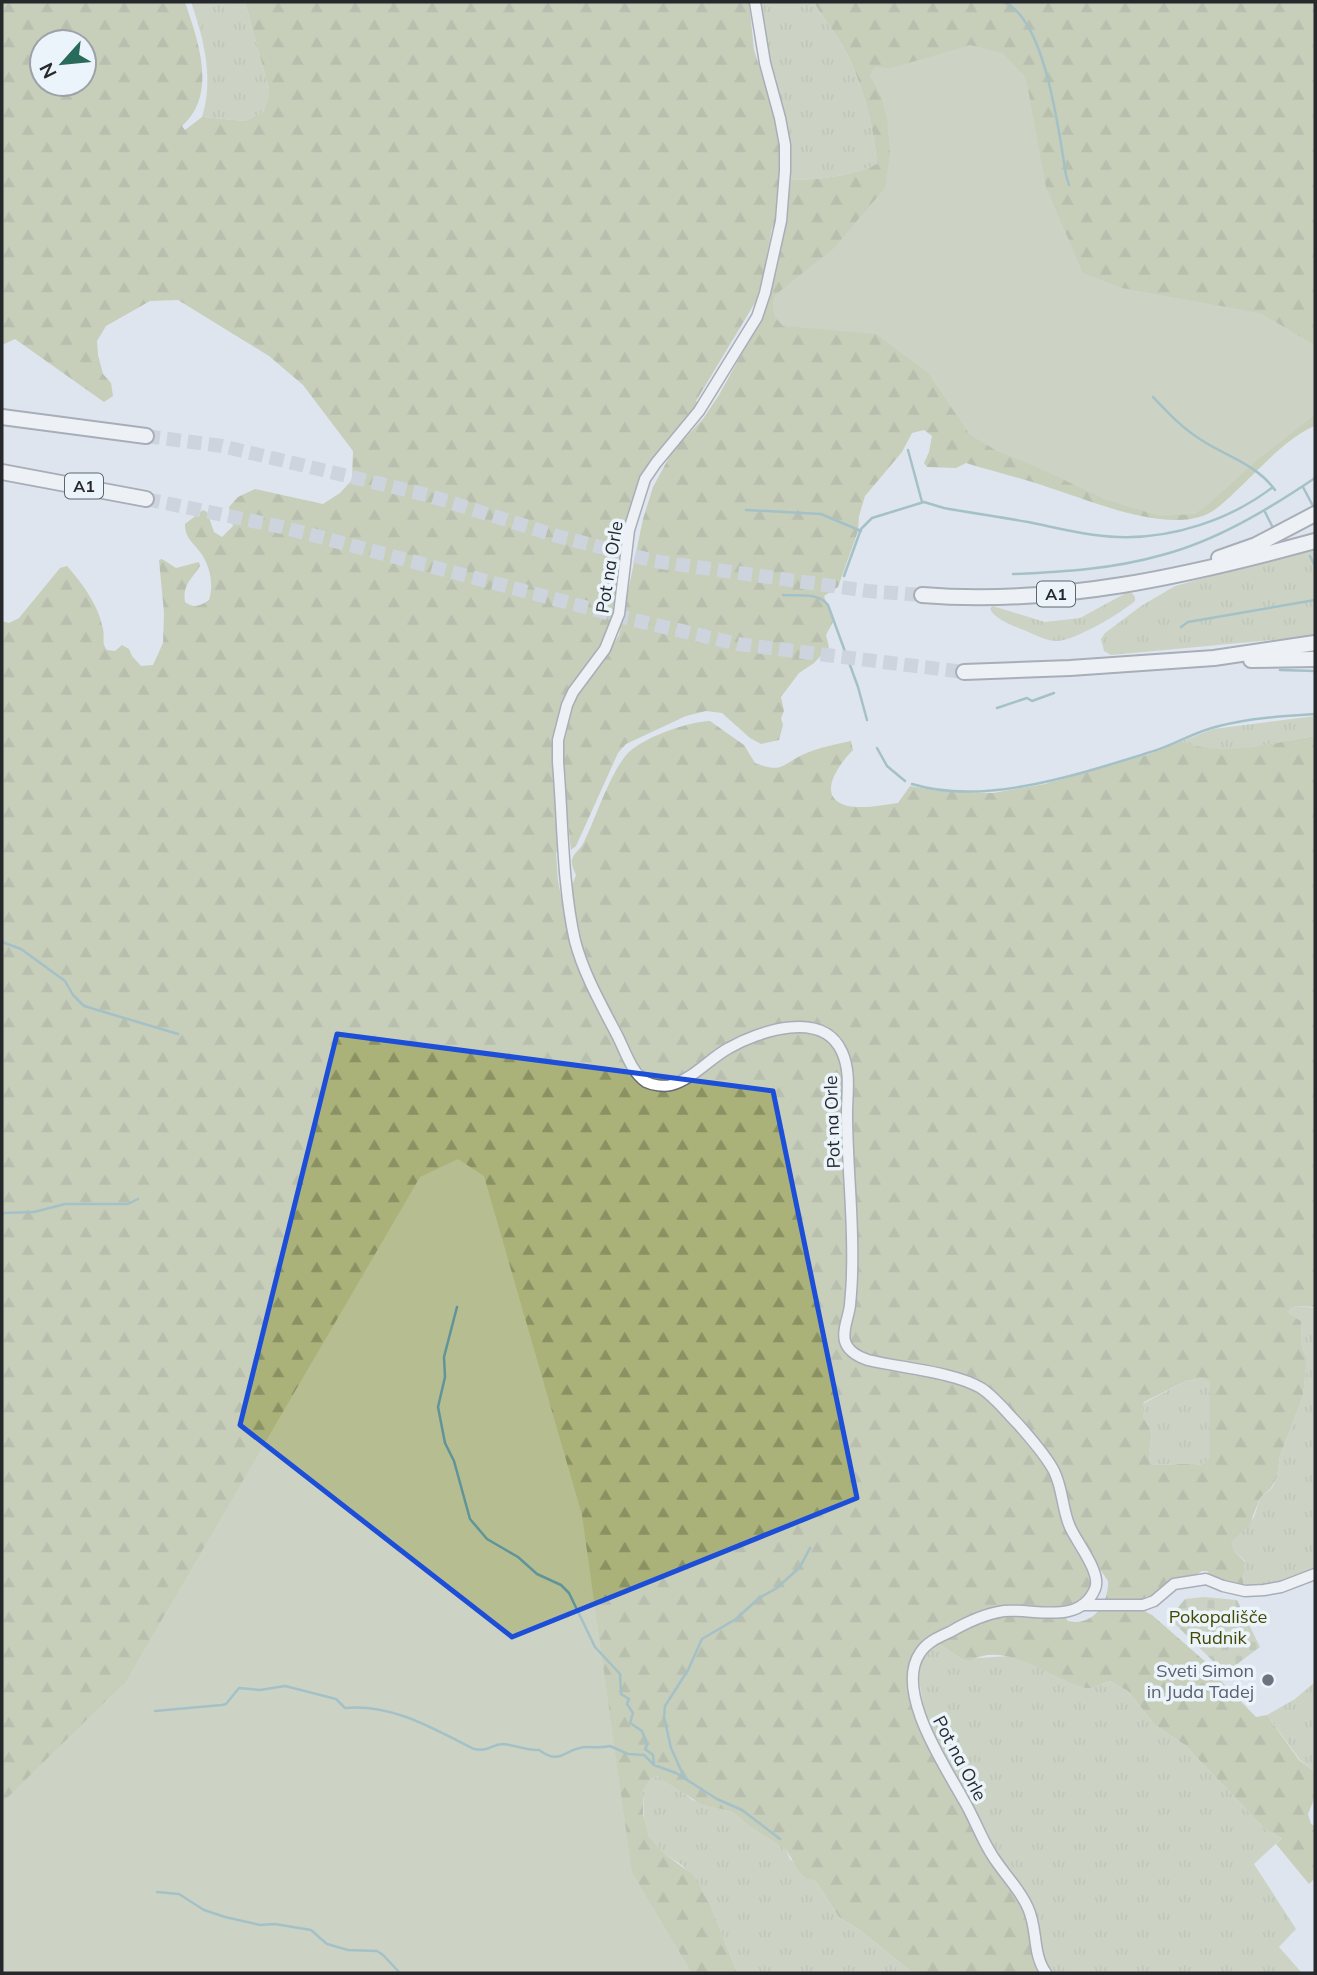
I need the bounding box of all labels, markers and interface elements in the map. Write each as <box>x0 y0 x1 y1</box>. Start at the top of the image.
north arrow <box>28 28 98 98</box>
text: N <box>34 59 62 83</box>
road number: A1 <box>65 474 103 499</box>
street label: Pot na Orle <box>590 519 628 615</box>
road number: A1 <box>1037 582 1075 607</box>
street label: Pot na Orle <box>819 1075 845 1169</box>
park label: Pokopališče Rudnik <box>1169 1605 1267 1649</box>
place label: Sveti Simon in Juda Tadej <box>1147 1659 1254 1703</box>
marker: Sveti Simon in Juda Tadej <box>1260 1672 1276 1688</box>
street label: Pot na Orle <box>928 1712 992 1804</box>

